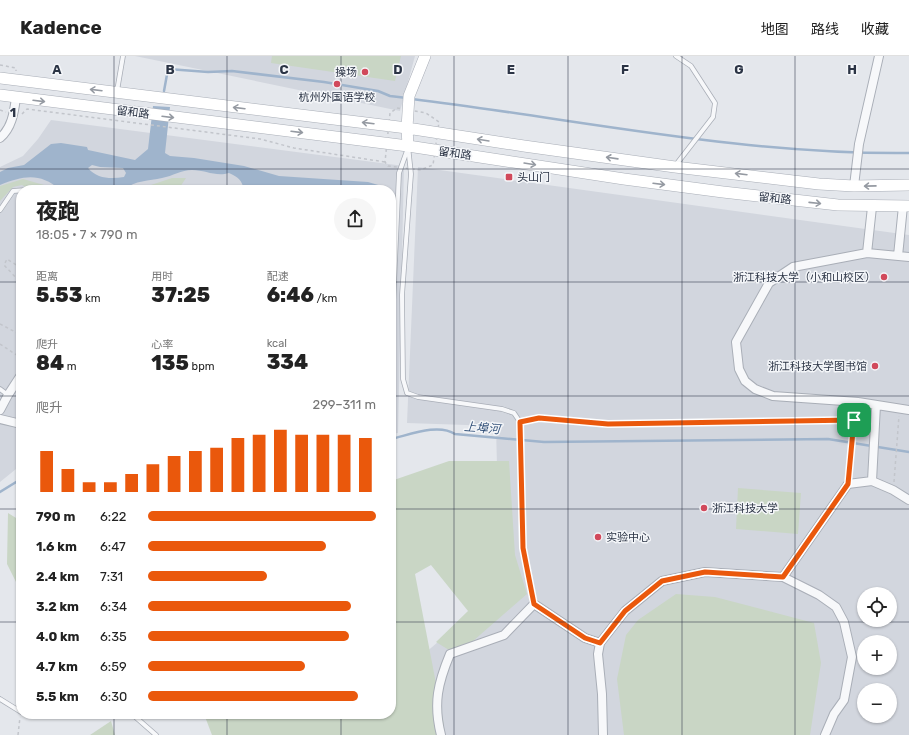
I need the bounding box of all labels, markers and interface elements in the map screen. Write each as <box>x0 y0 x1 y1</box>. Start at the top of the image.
text: Kadence <box>20 16 102 39</box>
text: 地图 <box>761 21 789 38</box>
text: 路线 <box>811 21 839 38</box>
text: 收藏 <box>861 21 889 38</box>
text: A <box>52 62 62 77</box>
text: B <box>165 62 175 77</box>
text: C <box>279 62 289 77</box>
text: D <box>393 62 403 77</box>
text: E <box>507 62 515 77</box>
text: F <box>621 62 629 77</box>
text: G <box>734 62 744 77</box>
text: H <box>847 62 857 77</box>
place label: 操场 <box>335 66 357 79</box>
marker: 操场 <box>360 67 370 77</box>
marker: 杭州外国语学校 <box>332 79 342 89</box>
one-way arrow <box>90 86 103 94</box>
place label: 杭州外国语学校 <box>299 91 376 104</box>
one-way arrow <box>32 97 45 104</box>
street label: 留和路 <box>116 104 150 121</box>
one-way arrow <box>233 104 246 112</box>
text: 1 <box>10 105 16 120</box>
one-way arrow <box>161 113 174 120</box>
one-way arrow <box>362 119 375 127</box>
one-way arrow <box>290 129 303 136</box>
one-way arrow <box>477 136 490 144</box>
street label: 留和路 <box>438 145 472 162</box>
one-way arrow <box>606 154 619 162</box>
one-way arrow <box>523 160 536 168</box>
place label: 头山门 <box>517 171 550 184</box>
one-way arrow <box>735 171 748 178</box>
marker: 头山门 <box>504 172 514 182</box>
one-way arrow <box>652 180 665 188</box>
one-way arrow <box>864 182 877 189</box>
street label: 留和路 <box>758 190 792 207</box>
text: 夜跑 <box>36 198 80 225</box>
button: share <box>334 198 376 240</box>
one-way arrow <box>808 199 821 207</box>
text: 18:05 · 7 × 790 m <box>36 227 137 242</box>
text: 距离 <box>36 270 58 283</box>
text: 用时 <box>151 270 173 283</box>
text: 配速 <box>267 270 289 283</box>
place label: 浙江科技大学（小和山校区） <box>733 271 876 284</box>
marker: 浙江科技大学（小和山校区） <box>879 272 889 282</box>
text: 5.53 <box>36 283 82 307</box>
text: 37:25 <box>151 283 210 307</box>
text: 6:46 <box>267 283 314 307</box>
text: km <box>82 292 100 305</box>
text: /km <box>314 292 337 305</box>
text: kcal <box>267 337 287 350</box>
text: 爬升 <box>36 338 58 351</box>
text: 心率 <box>151 338 173 351</box>
text: 334 <box>267 350 308 374</box>
text: 84 <box>36 351 64 375</box>
text: 135 <box>151 351 189 375</box>
text: m <box>64 360 77 373</box>
text: bpm <box>189 360 215 373</box>
place label: 浙江科技大学图书馆 <box>768 360 867 373</box>
marker: 浙江科技大学图书馆 <box>870 361 880 371</box>
text: 299–311 m <box>313 397 376 412</box>
text: 爬升 <box>36 400 62 415</box>
pin <box>837 403 871 437</box>
icon: arrive <box>843 409 865 431</box>
water label: 上埠河 <box>463 419 503 437</box>
place label: 浙江科技大学 <box>712 502 778 515</box>
marker: 浙江科技大学 <box>699 503 709 513</box>
text: 790 m <box>36 509 75 524</box>
text: 6:22 <box>100 509 126 524</box>
place label: 实验中心 <box>606 531 650 544</box>
marker: 实验中心 <box>593 532 603 542</box>
text: 1.6 km <box>36 539 77 554</box>
text: 6:47 <box>100 539 126 554</box>
text: 2.4 km <box>36 569 79 584</box>
text: 7:31 <box>100 569 123 584</box>
map controls <box>857 587 897 723</box>
button: locate <box>857 587 897 627</box>
text: 3.2 km <box>36 599 79 614</box>
text: 6:34 <box>100 599 127 614</box>
text: 4.0 km <box>36 629 80 644</box>
text: 6:35 <box>100 629 127 644</box>
button: + <box>857 635 897 675</box>
text: 4.7 km <box>36 659 78 674</box>
text: 6:59 <box>100 659 127 674</box>
button: − <box>857 683 897 723</box>
text: 5.5 km <box>36 689 79 704</box>
text: 6:30 <box>100 689 127 704</box>

